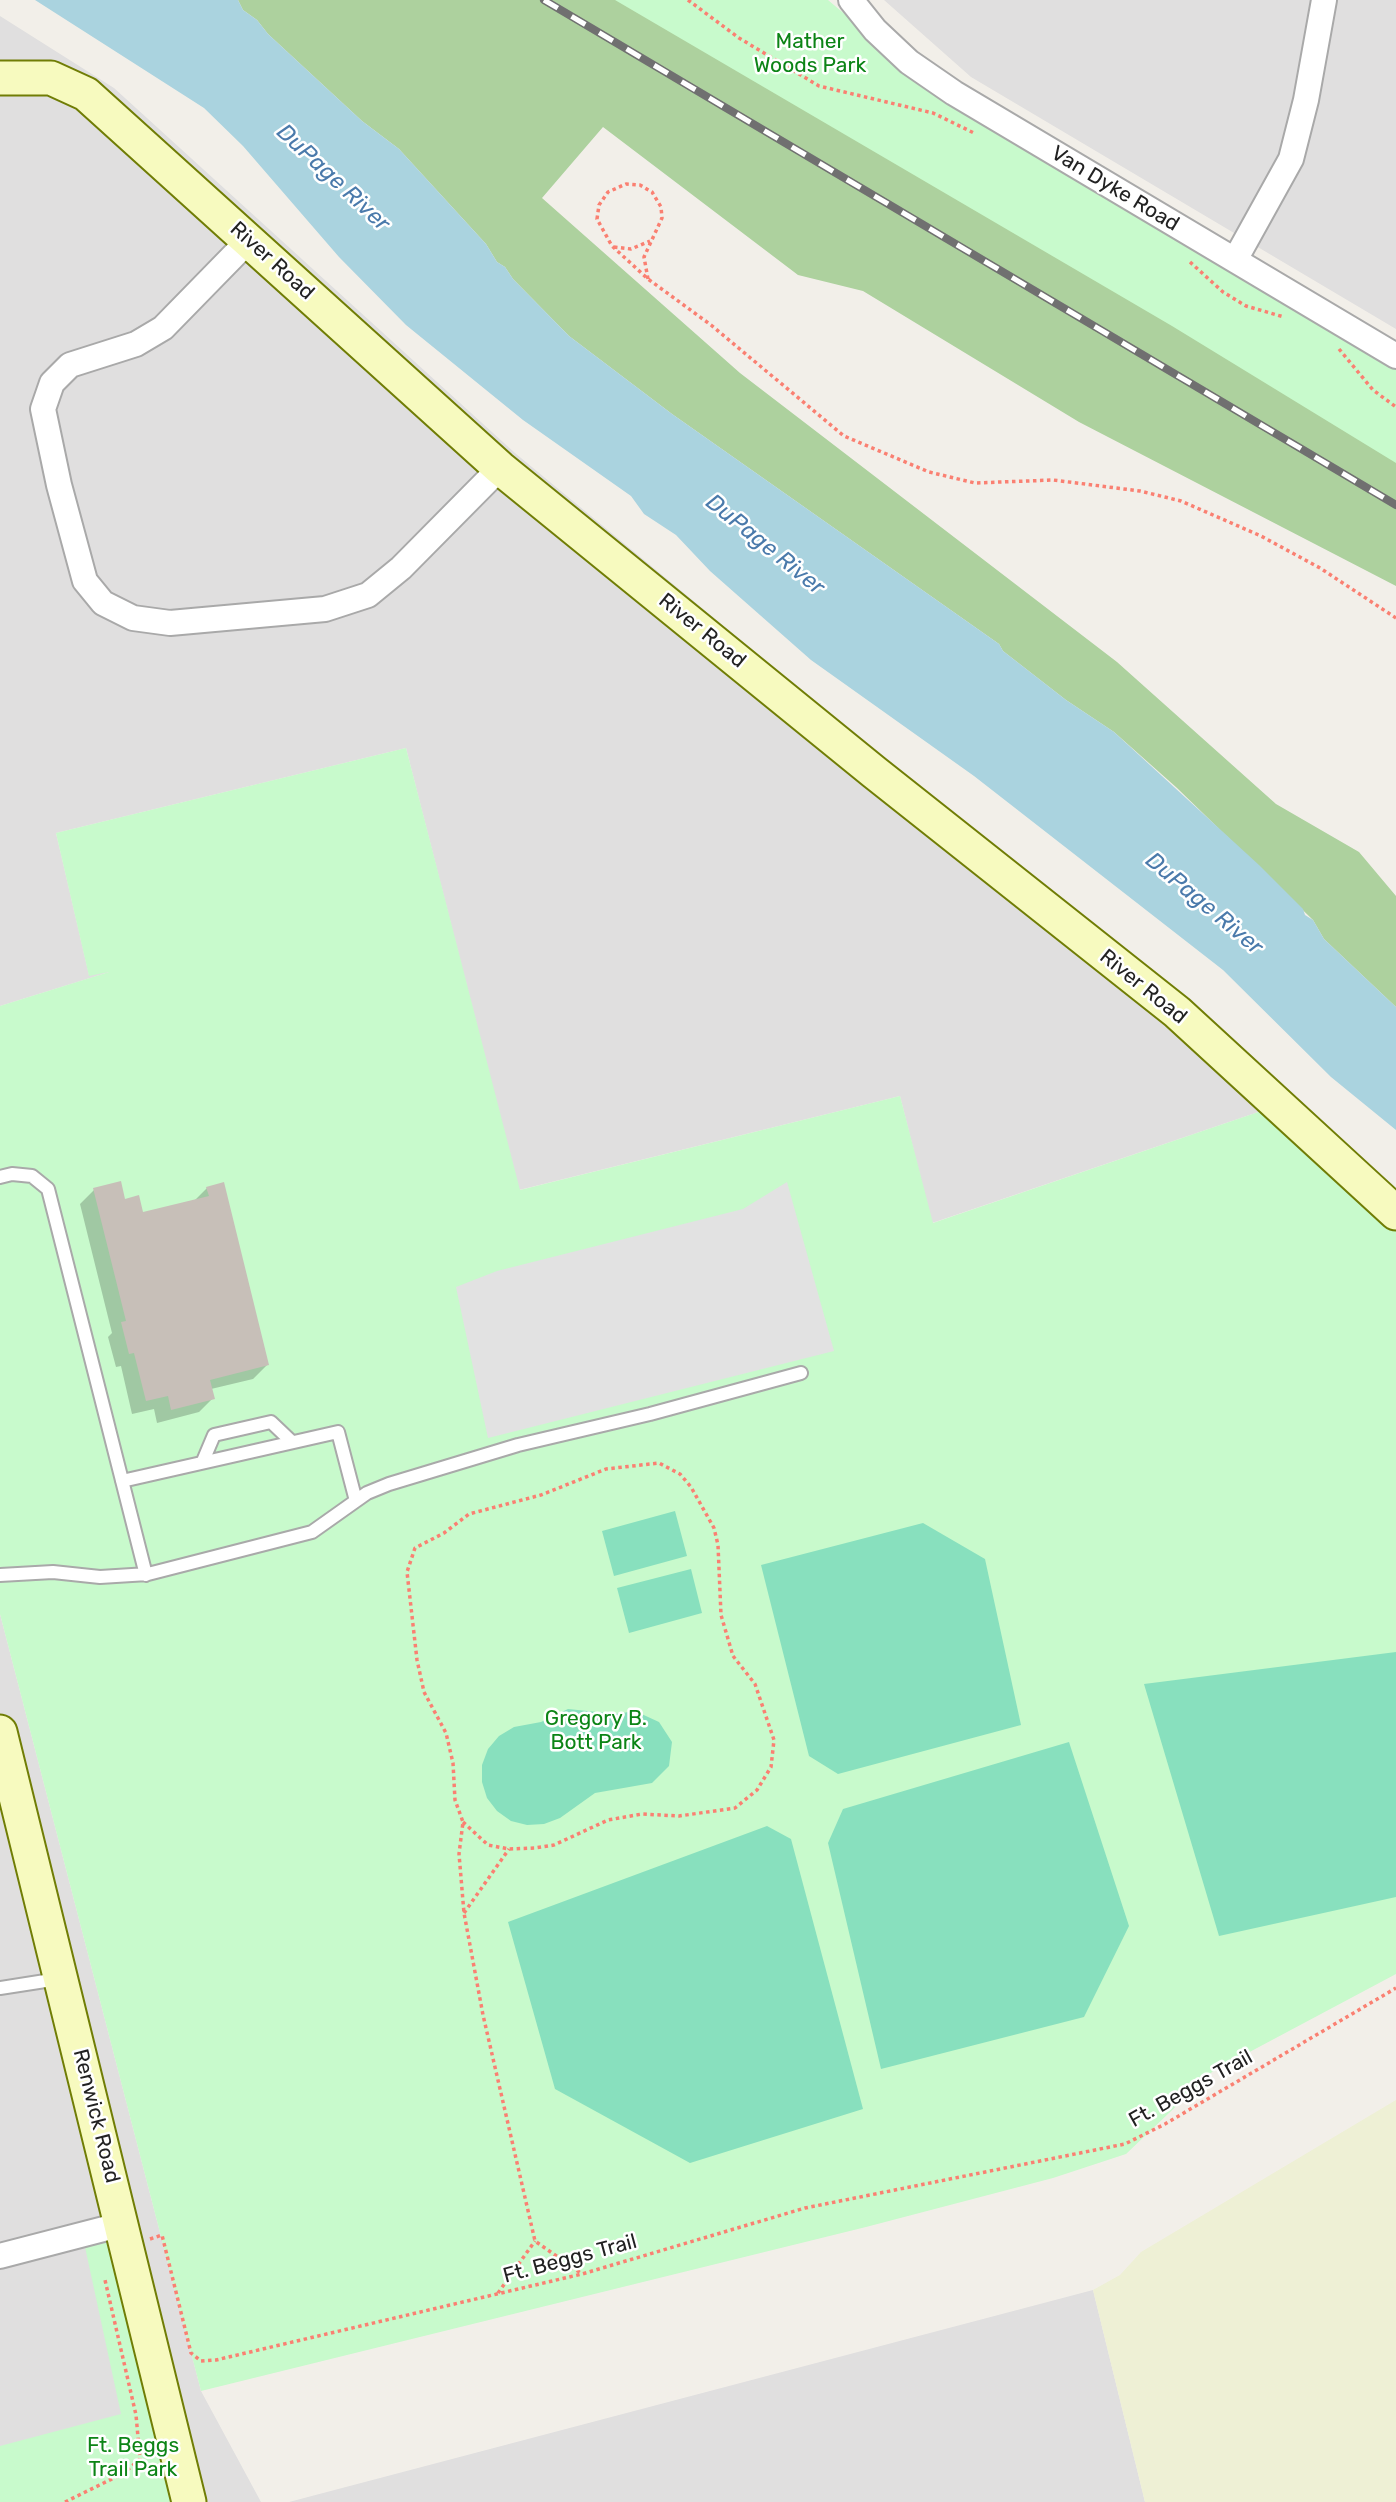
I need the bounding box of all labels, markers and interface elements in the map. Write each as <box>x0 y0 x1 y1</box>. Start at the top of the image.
park label: Mather Woods Park <box>754 29 866 79</box>
water label: DuPage River <box>271 119 395 237</box>
street label: Van Dyke Road <box>1046 141 1184 237</box>
street label: River Road <box>225 217 319 305</box>
water label: DuPage River <box>700 489 830 601</box>
street label: River Road <box>653 588 751 674</box>
water label: DuPage River <box>1140 847 1268 961</box>
street label: River Road <box>1094 944 1192 1030</box>
park label: Gregory B. Bott Park <box>545 1706 647 1756</box>
street label: Ft. Beggs Trail <box>1125 2045 1257 2133</box>
street label: Renwick Road <box>67 2046 125 2186</box>
street label: Ft. Beggs Trail <box>500 2229 640 2289</box>
park label: Ft. Beggs Trail Park <box>87 2433 179 2483</box>

